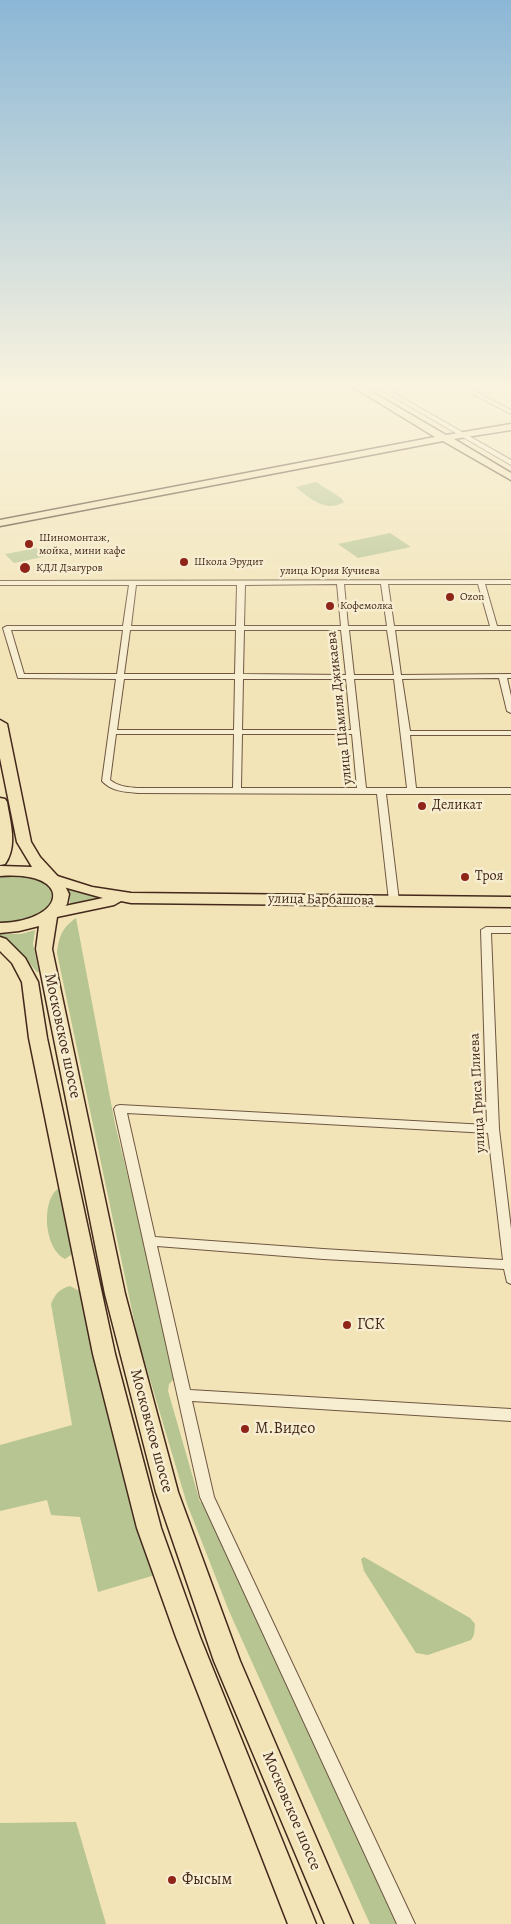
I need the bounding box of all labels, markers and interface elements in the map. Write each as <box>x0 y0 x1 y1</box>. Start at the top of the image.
place label: Шиномонтаж, мойка, мини кафе <box>39 531 125 557</box>
marker: Шиномонтаж, мойка, мини кафе <box>23 538 35 550</box>
place label: Школа Эрудит <box>194 555 263 569</box>
marker: Школа Эрудит <box>178 556 190 568</box>
marker: КДЛ Дзагуров <box>18 561 32 575</box>
place label: КДЛ Дзагуров <box>36 561 103 575</box>
street label: улица Юрия Кучиева <box>280 564 380 578</box>
place label: Ozon <box>460 590 484 604</box>
marker: Ozon <box>444 591 456 603</box>
place label: Кофемолка <box>340 599 393 613</box>
marker: Кофемолка <box>324 600 336 612</box>
street label: улица Шамиля Джикаева <box>324 630 356 786</box>
place label: Деликат <box>432 798 482 814</box>
marker: Деликат <box>416 800 428 812</box>
place label: Троя <box>475 869 503 885</box>
marker: Троя <box>459 871 471 883</box>
street label: улица Барбашова <box>268 891 374 909</box>
street label: Московское шоссе <box>39 972 85 1100</box>
street label: улица Гриса Плиева <box>466 1033 490 1153</box>
place label: ГСК <box>357 1315 385 1335</box>
marker: ГСК <box>341 1319 353 1331</box>
street label: Московское шоссе <box>125 1367 177 1495</box>
place label: М.Видео <box>255 1419 315 1439</box>
marker: М.Видео <box>239 1423 251 1435</box>
street label: Московское шоссе <box>257 1749 325 1873</box>
place label: Фысым <box>182 1870 232 1890</box>
marker: Фысым <box>166 1874 178 1886</box>

